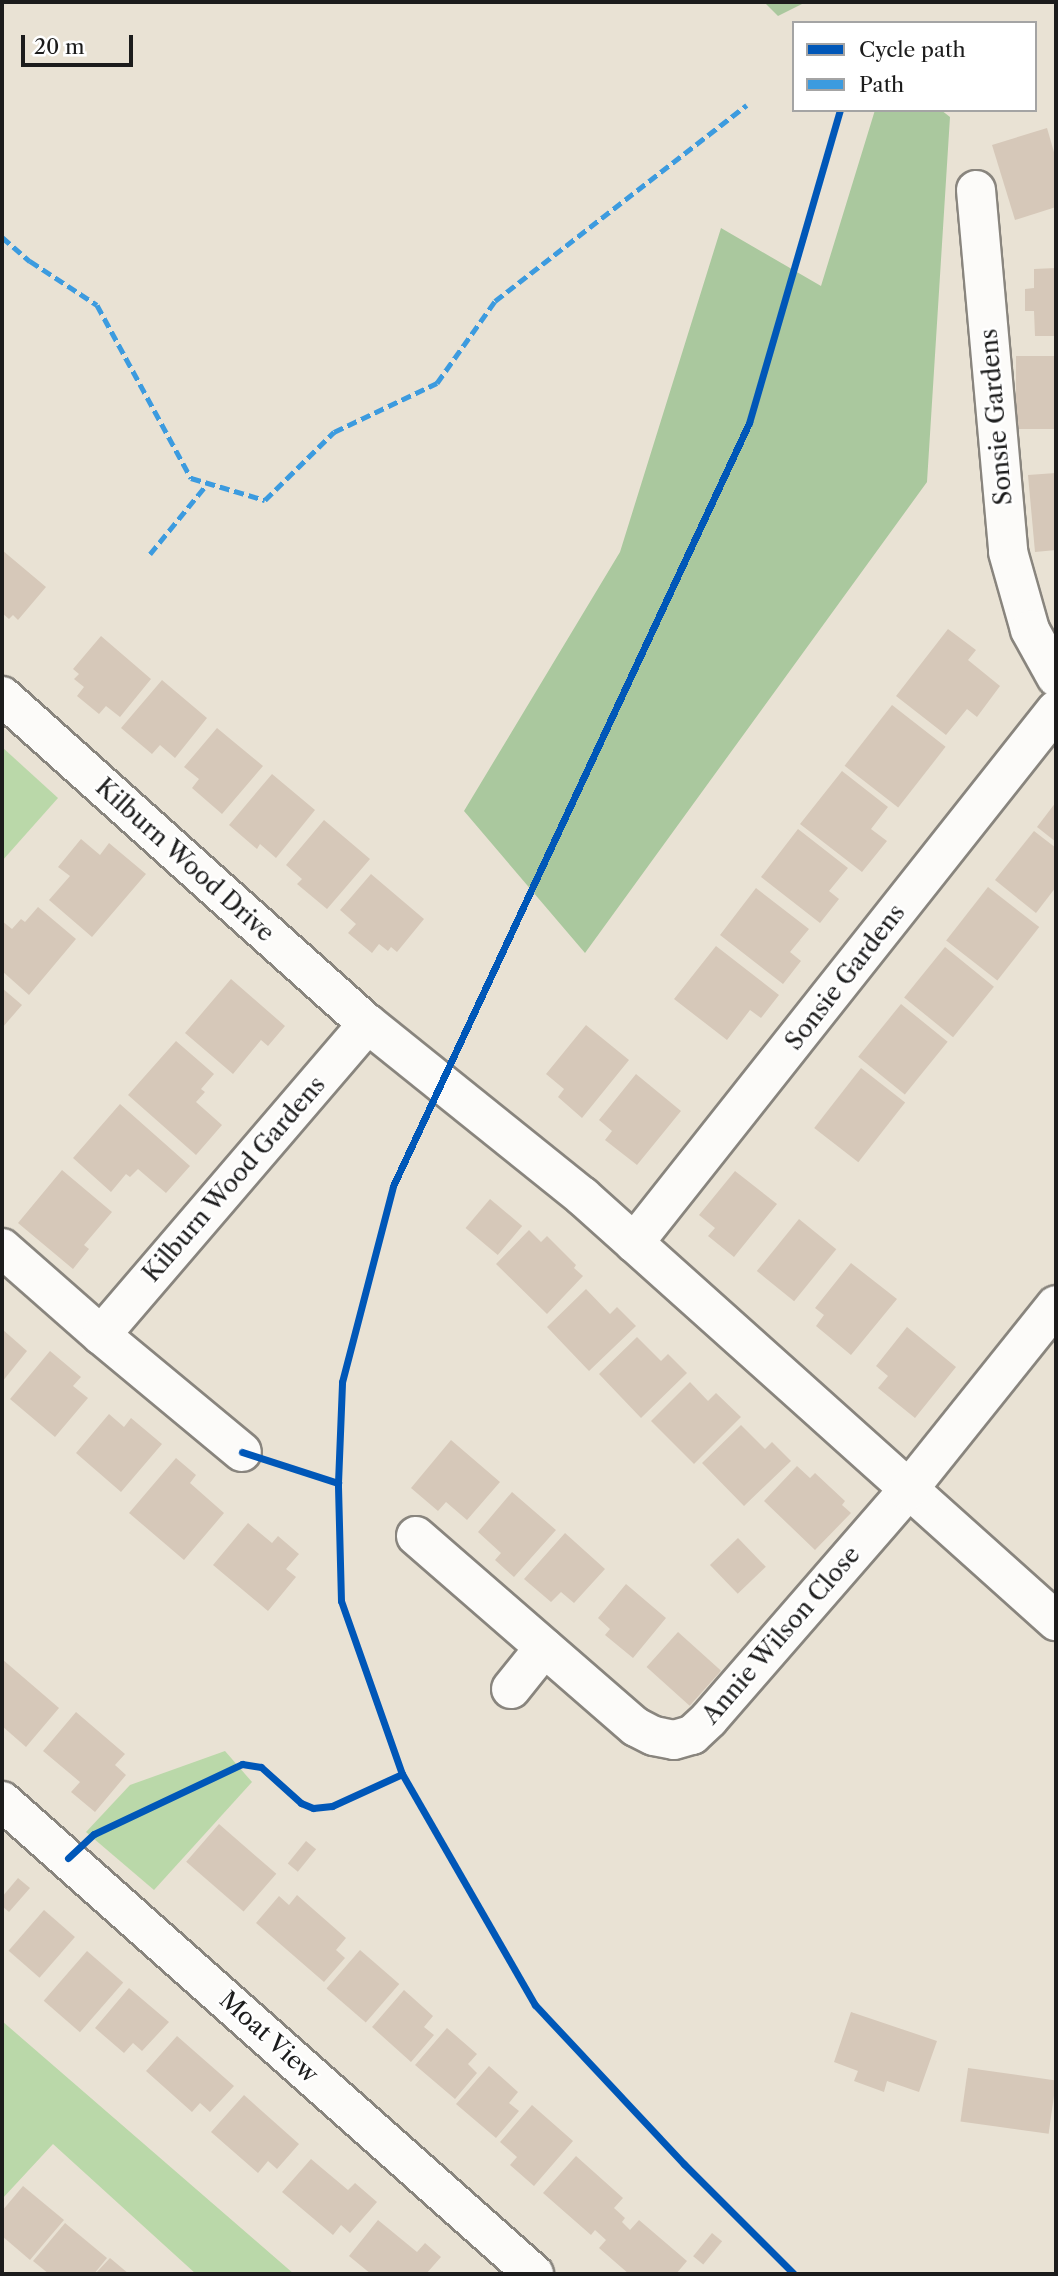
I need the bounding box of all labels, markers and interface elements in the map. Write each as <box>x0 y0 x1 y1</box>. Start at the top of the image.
scale bar <box>24 21 136 65</box>
legend <box>792 21 1037 112</box>
text: 20 m <box>34 34 85 59</box>
text: Cycle path <box>859 37 966 62</box>
text: Path <box>859 72 904 97</box>
street label: Sonsie Gardens <box>974 328 1018 506</box>
street label: Kilburn Wood Drive <box>90 772 280 948</box>
street label: Sonsie Gardens <box>779 898 911 1056</box>
street label: Kilburn Wood Gardens <box>137 1070 331 1288</box>
street label: Annie Wilson Close <box>696 1540 866 1730</box>
street label: Moat View <box>213 1985 325 2089</box>

